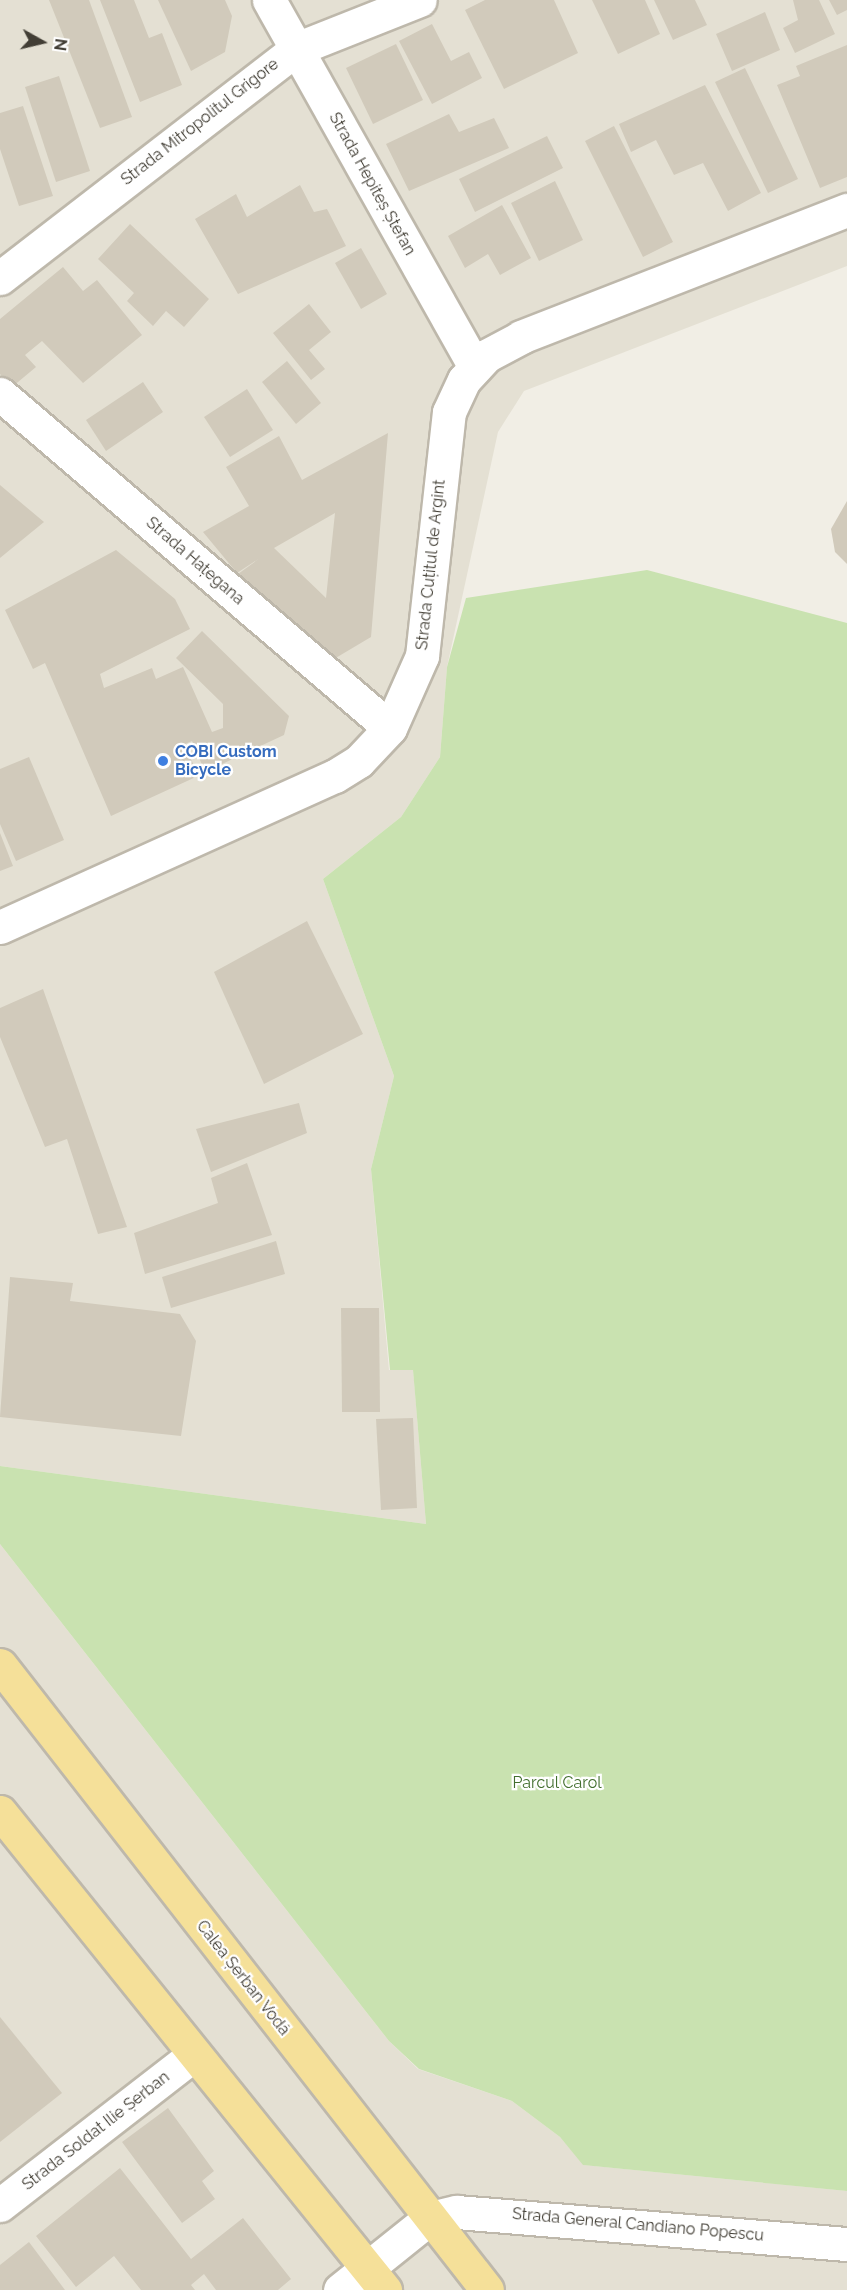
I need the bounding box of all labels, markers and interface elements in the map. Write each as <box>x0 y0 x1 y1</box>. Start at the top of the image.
north arrow <box>12 12 72 72</box>
text: N <box>50 37 71 52</box>
street label: Strada Mitropolitul Grigore <box>117 54 283 190</box>
street label: Strada Hepiteș Ștefan <box>325 109 419 259</box>
street label: Strada Cuțitul de Argint <box>412 478 450 652</box>
street label: Strada Hațegana <box>142 513 248 609</box>
place label: COBI Custom Bicycle <box>175 742 277 780</box>
marker: COBI Custom Bicycle <box>156 754 170 768</box>
park label: Parcul Carol <box>512 1773 602 1793</box>
street label: Calea Șerban Vodă <box>192 1917 294 2039</box>
street label: Strada Soldat Ilie Șerban <box>19 2068 173 2194</box>
street label: Strada General Candiano Popescu <box>511 2204 765 2246</box>

